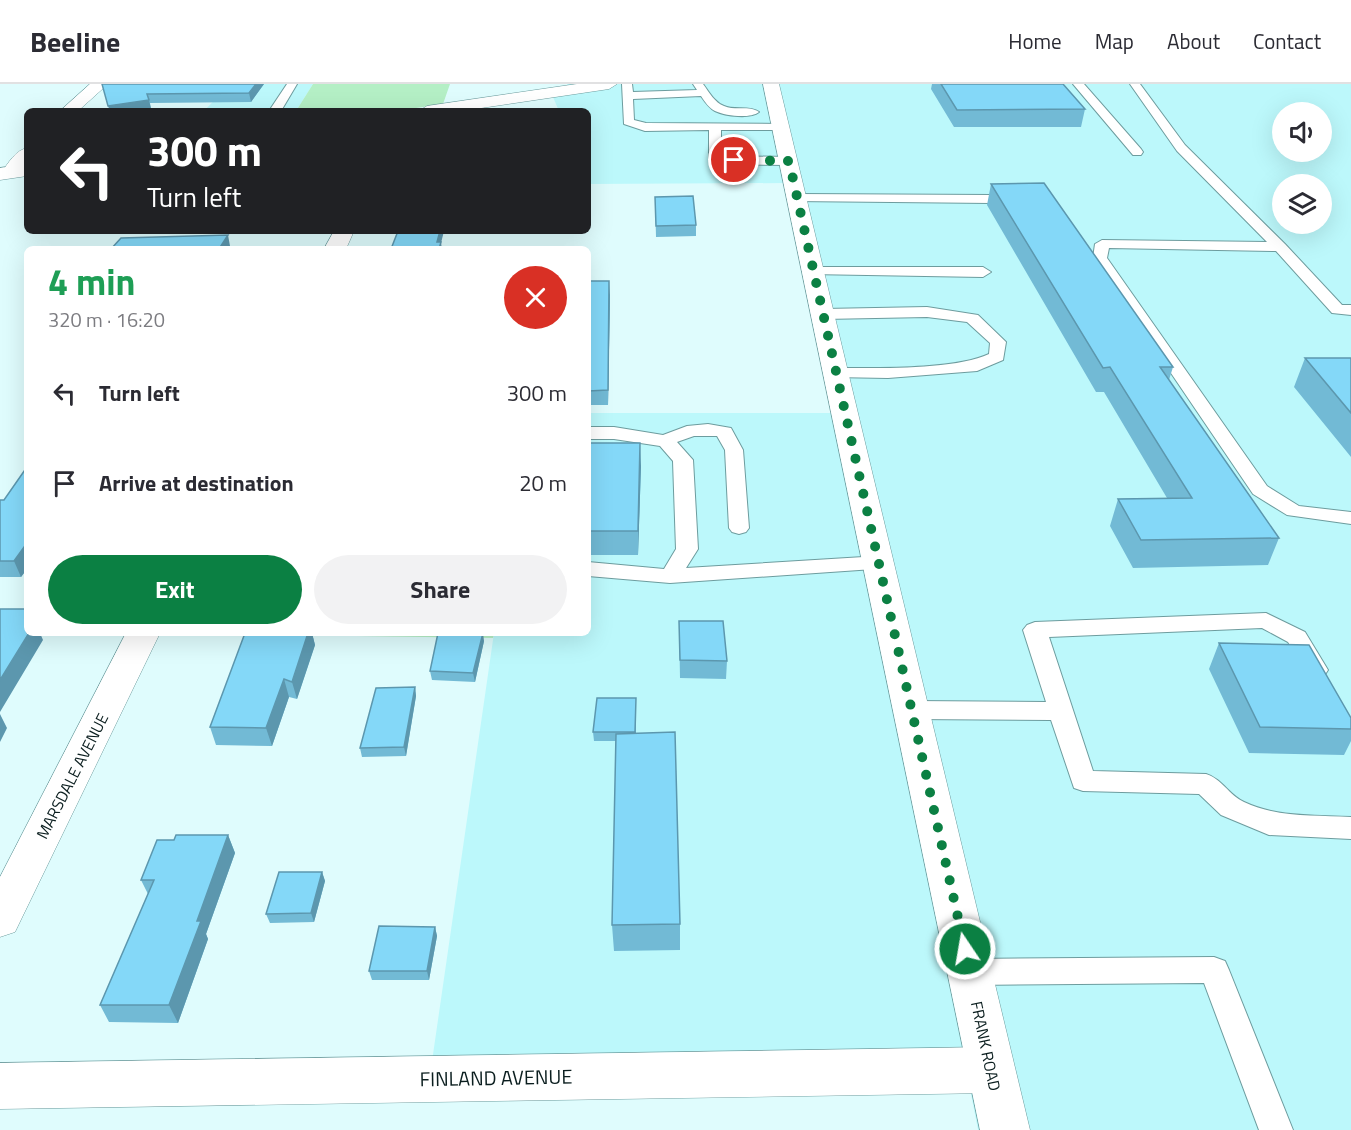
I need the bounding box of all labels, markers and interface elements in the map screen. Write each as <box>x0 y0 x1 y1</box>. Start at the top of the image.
text: Beeline <box>30 20 120 63</box>
text: Home <box>1008 25 1062 57</box>
text: Map <box>1095 25 1134 57</box>
text: About <box>1167 25 1220 57</box>
text: Contact <box>1253 25 1321 57</box>
map controls <box>1272 102 1332 234</box>
button: sound <box>1272 102 1332 162</box>
text: 300 m <box>147 118 262 182</box>
icon: left <box>48 132 126 210</box>
pin <box>708 134 759 185</box>
icon: arrive <box>717 143 750 176</box>
button: layers <box>1272 174 1332 234</box>
text: Turn left <box>147 176 241 217</box>
text: 4 min <box>48 254 135 309</box>
button: close <box>504 266 567 329</box>
text: 320 m · 16:20 <box>48 304 165 335</box>
text: Turn left <box>99 376 180 410</box>
text: 300 m <box>507 376 567 410</box>
icon: left <box>48 377 81 410</box>
text: Arrive at destination <box>99 466 294 500</box>
text: 20 m <box>519 466 567 500</box>
icon: arrive <box>48 467 81 500</box>
button: Exit <box>48 555 302 624</box>
button: Share <box>314 555 567 624</box>
street label: MARSDALE AVENUE <box>30 709 114 843</box>
position arrow <box>933 917 997 981</box>
street label: FRANK ROAD <box>965 999 1007 1093</box>
street label: FINLAND AVENUE <box>419 1061 573 1094</box>

